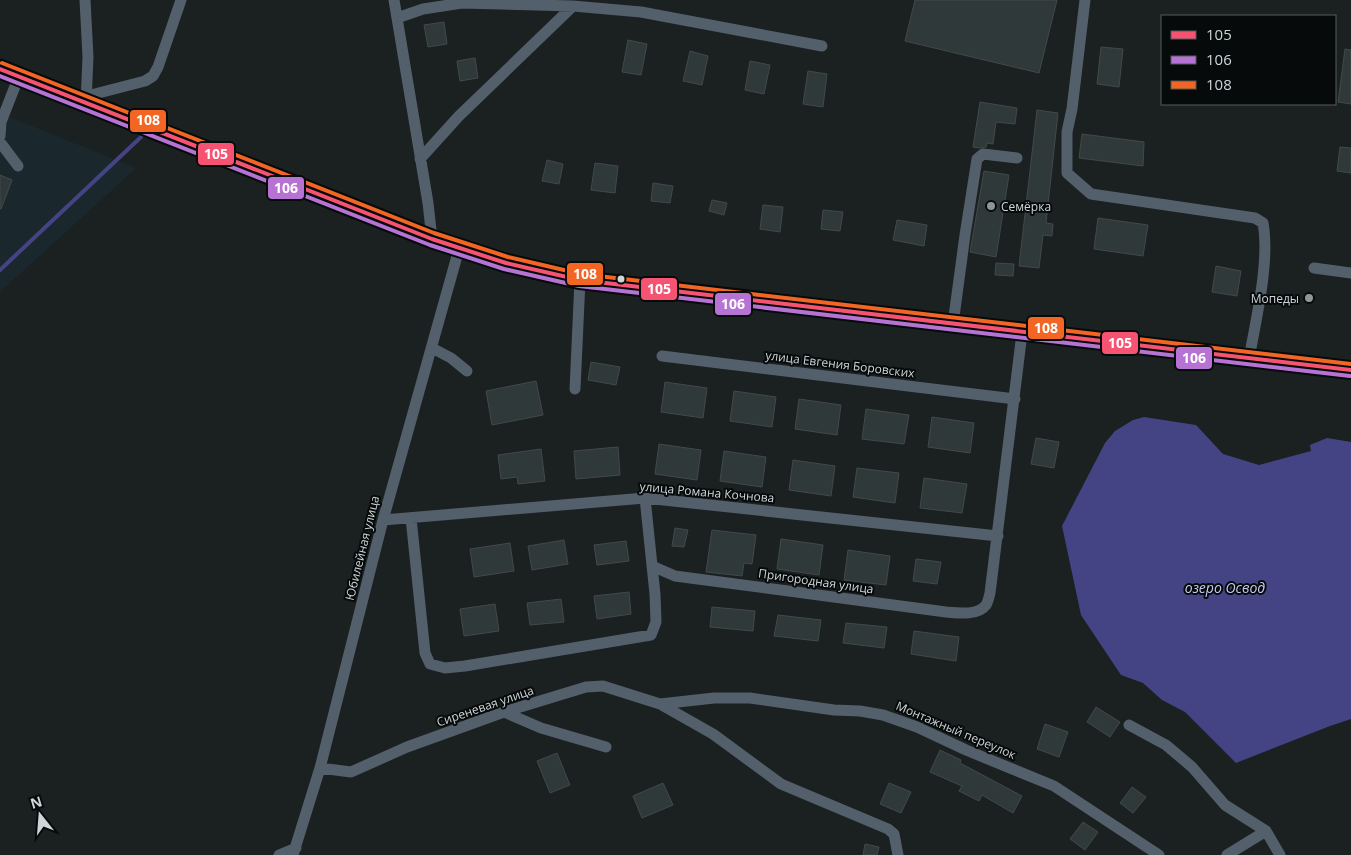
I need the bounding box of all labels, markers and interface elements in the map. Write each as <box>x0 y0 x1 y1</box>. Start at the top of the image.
legend <box>1161 15 1336 105</box>
text: 105 <box>1206 24 1232 44</box>
text: 106 <box>1206 49 1232 69</box>
text: 108 <box>1206 74 1232 94</box>
line badge: 108 <box>129 109 167 133</box>
text: 108 <box>136 110 160 129</box>
line badge: 105 <box>197 142 235 166</box>
text: 105 <box>204 144 228 163</box>
line badge: 106 <box>267 176 305 200</box>
text: 106 <box>274 178 298 197</box>
place label: Семёрка <box>1001 198 1051 215</box>
marker: Семёрка <box>985 200 997 212</box>
line badge: 108 <box>566 262 604 286</box>
text: 108 <box>573 264 597 283</box>
unlabelled marker <box>616 274 626 284</box>
line badge: 105 <box>640 277 678 301</box>
text: 105 <box>647 279 671 298</box>
place label: Мопеды <box>1251 290 1299 307</box>
line badge: 106 <box>714 292 752 316</box>
marker: Мопеды <box>1303 292 1315 304</box>
text: 106 <box>721 294 745 313</box>
line badge: 108 <box>1027 316 1065 340</box>
text: 108 <box>1034 318 1058 337</box>
line badge: 105 <box>1101 331 1139 355</box>
text: 105 <box>1108 333 1132 352</box>
street label: улица Евгения Боровских <box>764 346 916 382</box>
line badge: 106 <box>1175 346 1213 370</box>
text: 106 <box>1182 348 1206 367</box>
street label: улица Романа Кочнова <box>639 478 775 506</box>
street label: Юбилейная улица <box>341 494 383 602</box>
street label: Пригородная улица <box>757 564 875 598</box>
water label: озеро Освод <box>1185 578 1265 597</box>
street label: Сиреневая улица <box>434 681 536 731</box>
street label: Монтажный переулок <box>893 697 1019 763</box>
north arrow <box>15 790 65 840</box>
text: N <box>28 791 44 813</box>

